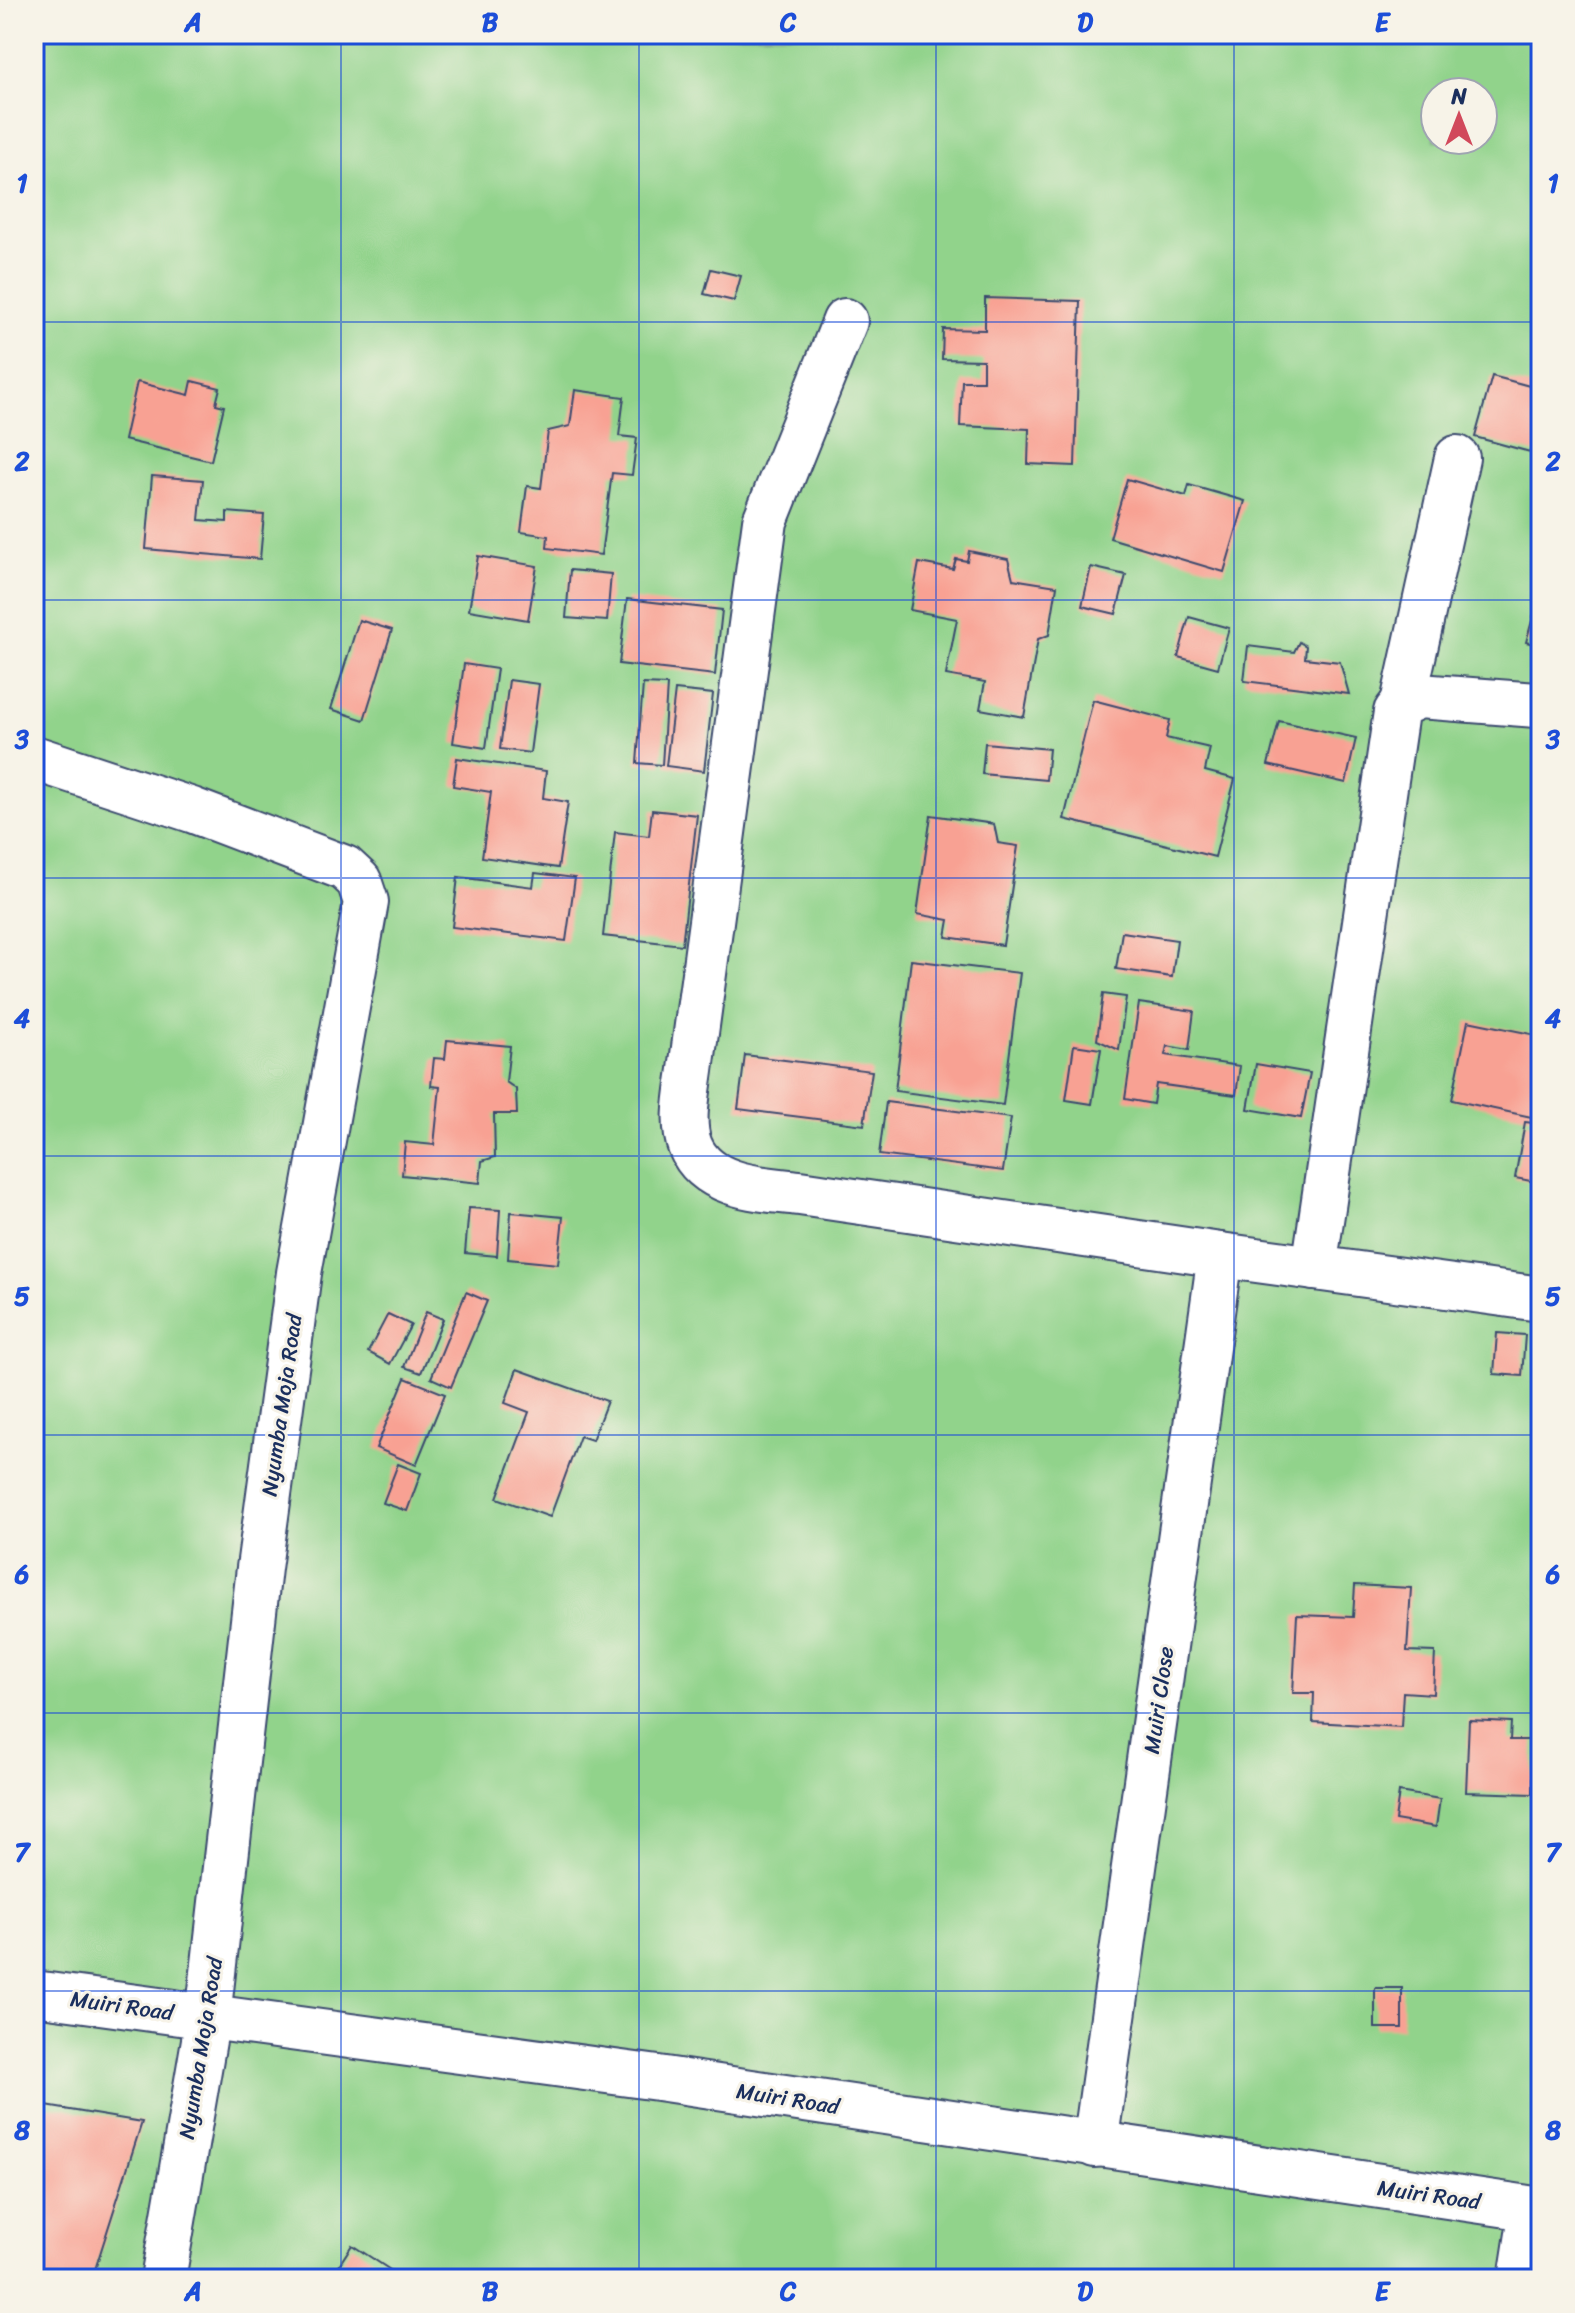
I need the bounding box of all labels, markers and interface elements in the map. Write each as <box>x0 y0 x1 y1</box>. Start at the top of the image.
text: A <box>183 0 202 45</box>
text: B <box>482 0 499 45</box>
text: C <box>779 0 797 45</box>
text: D <box>1077 0 1093 45</box>
text: E <box>1375 0 1392 45</box>
north arrow <box>1419 76 1499 156</box>
text: N <box>1450 77 1467 116</box>
text: 1 <box>16 160 28 206</box>
text: 1 <box>1547 160 1559 206</box>
text: 2 <box>13 438 30 484</box>
text: 2 <box>1544 438 1561 484</box>
text: 3 <box>14 716 30 762</box>
text: 3 <box>1545 716 1561 762</box>
text: 4 <box>14 995 30 1041</box>
text: 4 <box>1545 995 1561 1041</box>
text: 5 <box>14 1273 30 1319</box>
text: 5 <box>1545 1273 1561 1319</box>
street label: Nyumba Moja Road <box>249 1310 314 1499</box>
text: 6 <box>14 1551 30 1597</box>
text: 6 <box>1545 1551 1561 1597</box>
street label: Muiri Close <box>1132 1644 1185 1756</box>
text: 7 <box>15 1829 32 1875</box>
text: 7 <box>1546 1829 1563 1875</box>
street label: Nyumba Moja Road <box>167 1953 234 2142</box>
street label: Muiri Road <box>68 1979 177 2032</box>
street label: Muiri Road <box>734 2071 844 2126</box>
text: 8 <box>13 2107 30 2153</box>
text: 8 <box>1544 2107 1561 2153</box>
street label: Muiri Road <box>1375 2168 1484 2221</box>
text: A <box>183 2268 202 2313</box>
text: B <box>482 2268 499 2313</box>
text: C <box>779 2268 797 2313</box>
text: D <box>1077 2268 1093 2313</box>
text: E <box>1375 2268 1392 2313</box>

